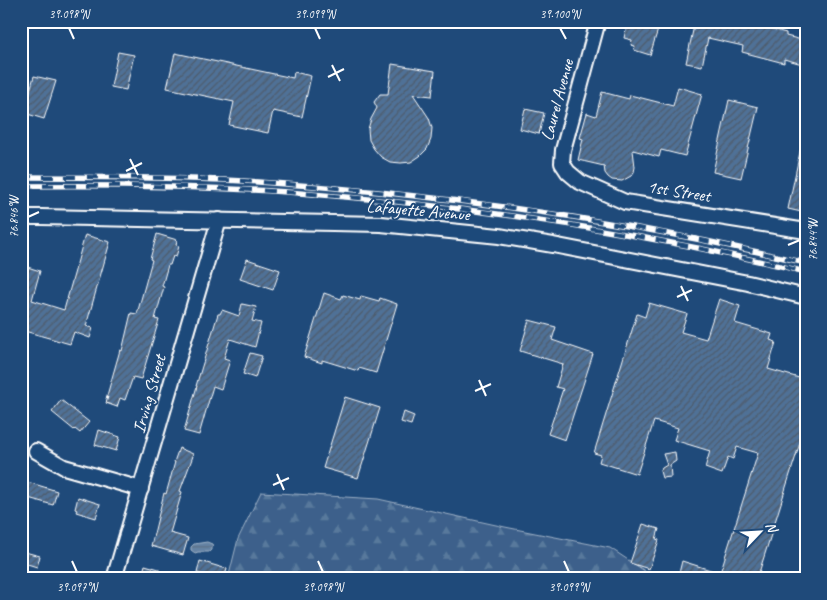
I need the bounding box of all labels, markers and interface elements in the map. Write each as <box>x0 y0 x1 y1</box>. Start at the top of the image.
text: 39.098°N <box>49 6 91 22</box>
text: 39.099°N <box>295 6 337 22</box>
text: 39.100°N <box>540 6 582 22</box>
street label: Laurel Avenue <box>536 56 579 143</box>
street label: 1st Street <box>646 175 714 207</box>
text: 76.846°W <box>6 194 22 238</box>
street label: Lafayette Avenue <box>365 195 472 226</box>
text: 76.844°W <box>805 217 821 261</box>
street label: Irving Street <box>127 350 171 436</box>
north arrow <box>734 508 784 558</box>
text: N <box>762 519 782 536</box>
text: 39.097°N <box>57 579 99 595</box>
text: 39.098°N <box>303 579 345 595</box>
text: 39.099°N <box>549 579 591 595</box>

